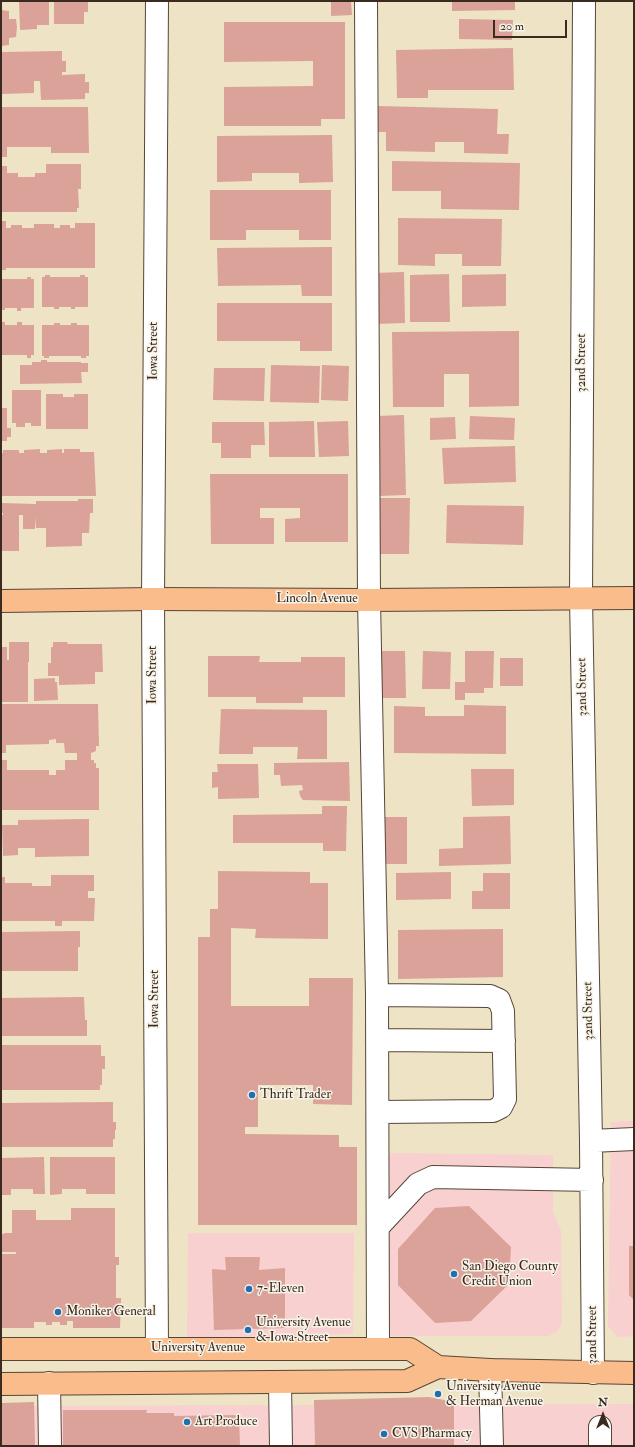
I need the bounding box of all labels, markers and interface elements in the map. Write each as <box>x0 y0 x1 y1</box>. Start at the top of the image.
scale bar <box>495 12 569 38</box>
text: 20 m <box>500 19 524 34</box>
street label: Iowa Street <box>146 322 162 380</box>
street label: 32nd Street <box>574 334 590 392</box>
street label: Lincoln Avenue <box>276 591 358 607</box>
street label: Iowa Street <box>145 646 161 704</box>
street label: 32nd Street <box>575 658 591 716</box>
street label: Iowa Street <box>147 970 163 1028</box>
street label: 32nd Street <box>581 982 597 1040</box>
place label: Thrift Trader <box>260 1087 331 1103</box>
marker: Thrift Trader <box>247 1090 257 1100</box>
place label: San Diego County Credit Union <box>462 1259 558 1290</box>
marker: San Diego County Credit Union <box>449 1269 459 1279</box>
place label: 7-Eleven <box>257 1281 304 1297</box>
marker: 7-Eleven <box>244 1284 254 1294</box>
place label: Moniker General <box>66 1304 156 1320</box>
street label: 32nd Street <box>585 1306 601 1364</box>
marker: Moniker General <box>53 1307 63 1317</box>
place label: University Avenue & Iowa Street <box>256 1315 351 1346</box>
marker: University Avenue & Iowa Street <box>243 1325 253 1335</box>
street label: University Avenue <box>151 1340 245 1356</box>
place label: University Avenue & Herman Avenue <box>446 1379 543 1410</box>
marker: University Avenue & Herman Avenue <box>433 1389 443 1399</box>
north arrow <box>583 1395 623 1435</box>
text: N <box>598 1396 608 1409</box>
place label: Art Produce <box>195 1414 257 1430</box>
marker: Art Produce <box>182 1417 192 1427</box>
place label: CVS Pharmacy <box>392 1426 472 1442</box>
marker: CVS Pharmacy <box>379 1429 389 1439</box>

